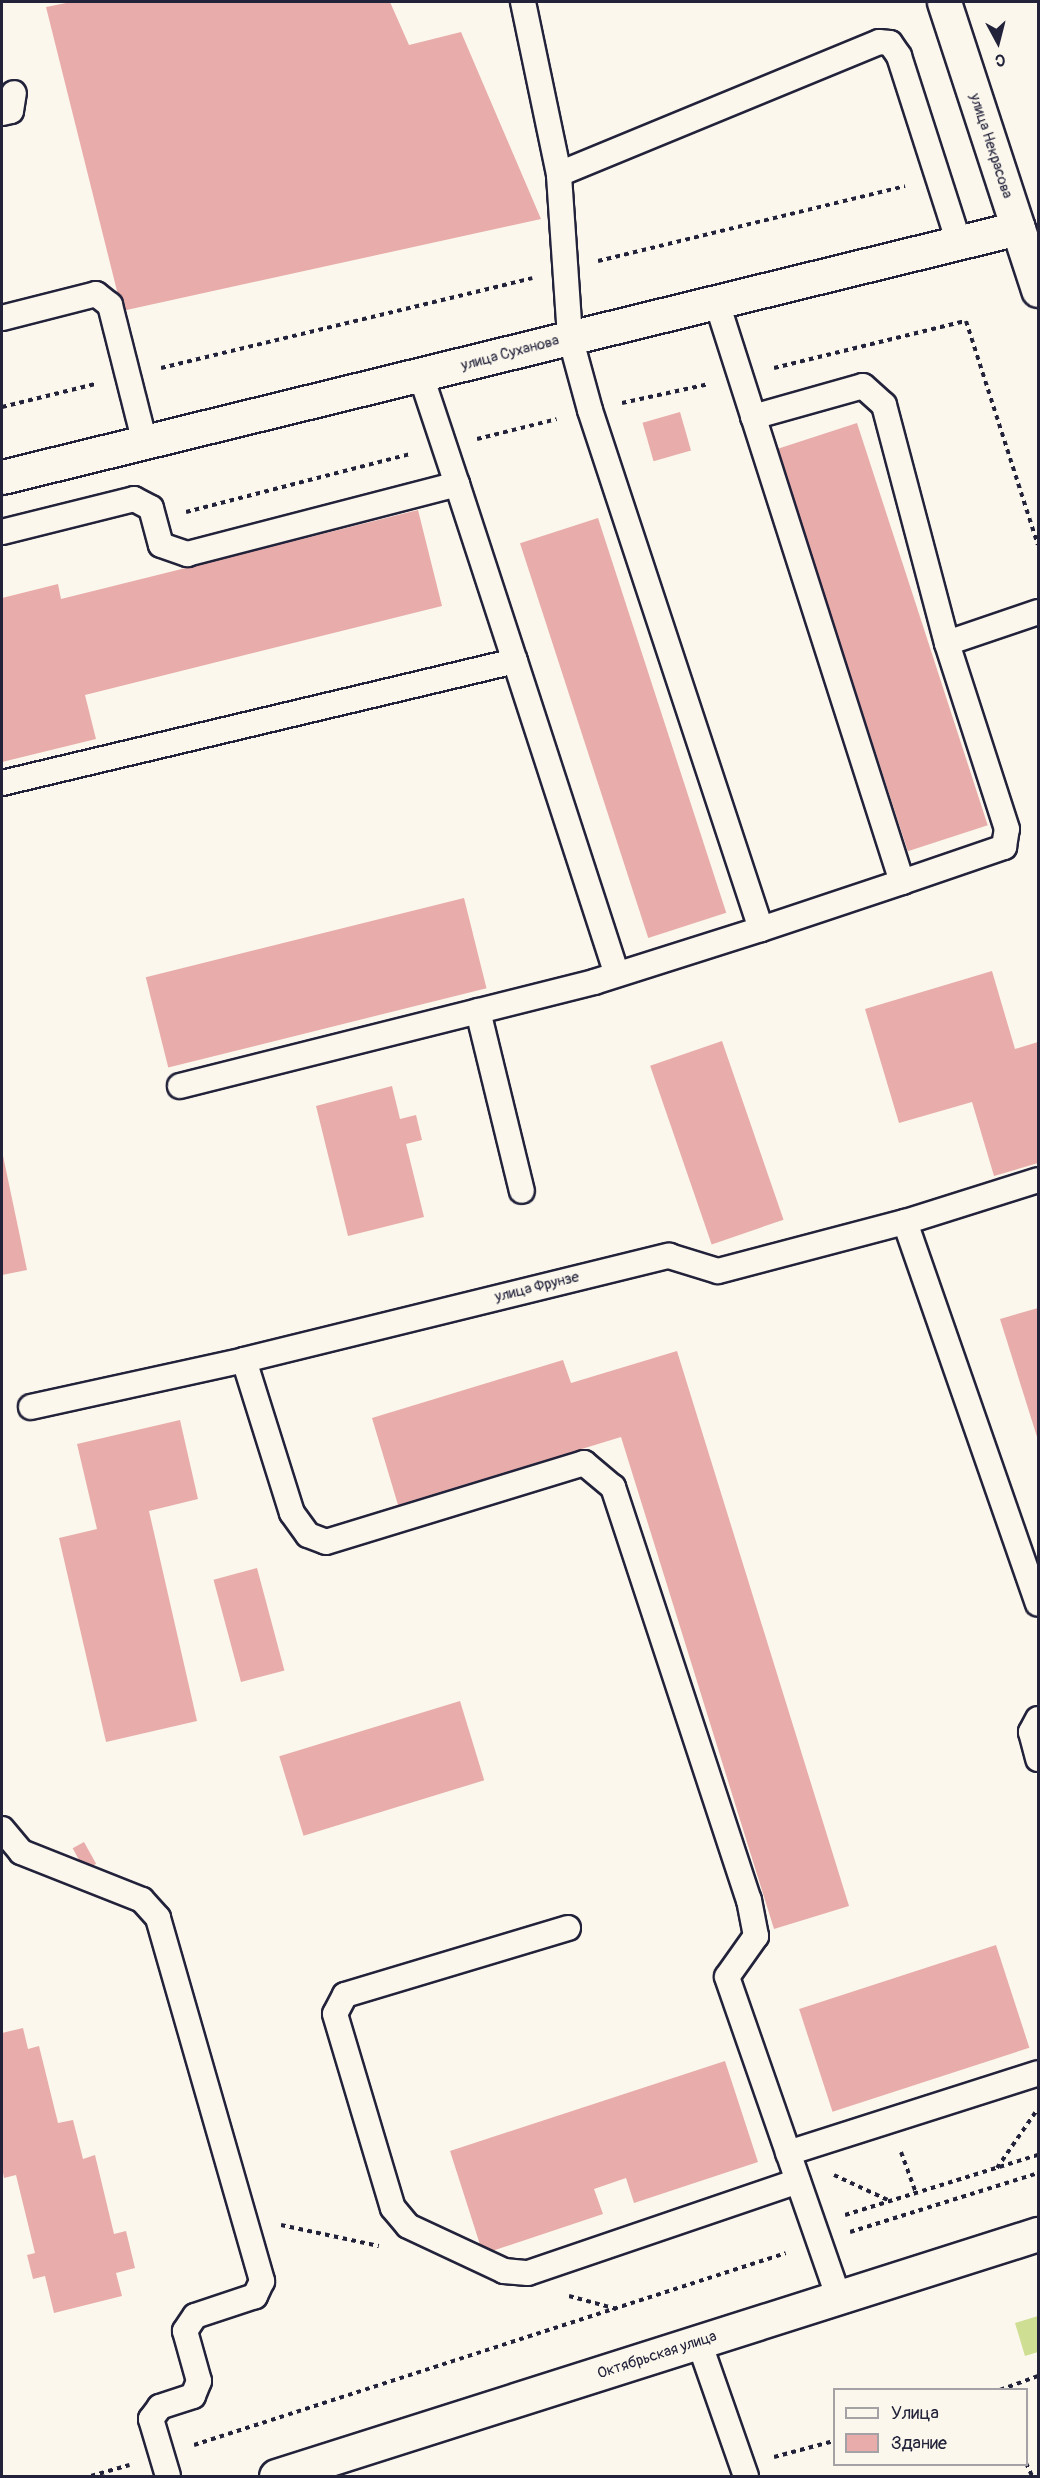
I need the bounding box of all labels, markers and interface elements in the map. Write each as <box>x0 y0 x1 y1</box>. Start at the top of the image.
north arrow <box>968 12 1028 72</box>
text: С <box>994 49 1006 70</box>
street label: улица Некрасова <box>966 91 1016 201</box>
street label: улица Суханова <box>459 331 561 375</box>
street label: улица Фрунзе <box>493 1268 581 1306</box>
street label: Октябрьская улица <box>595 2327 719 2383</box>
legend <box>833 2388 1028 2466</box>
text: Улица <box>891 2402 939 2425</box>
text: Здание <box>891 2432 947 2455</box>

